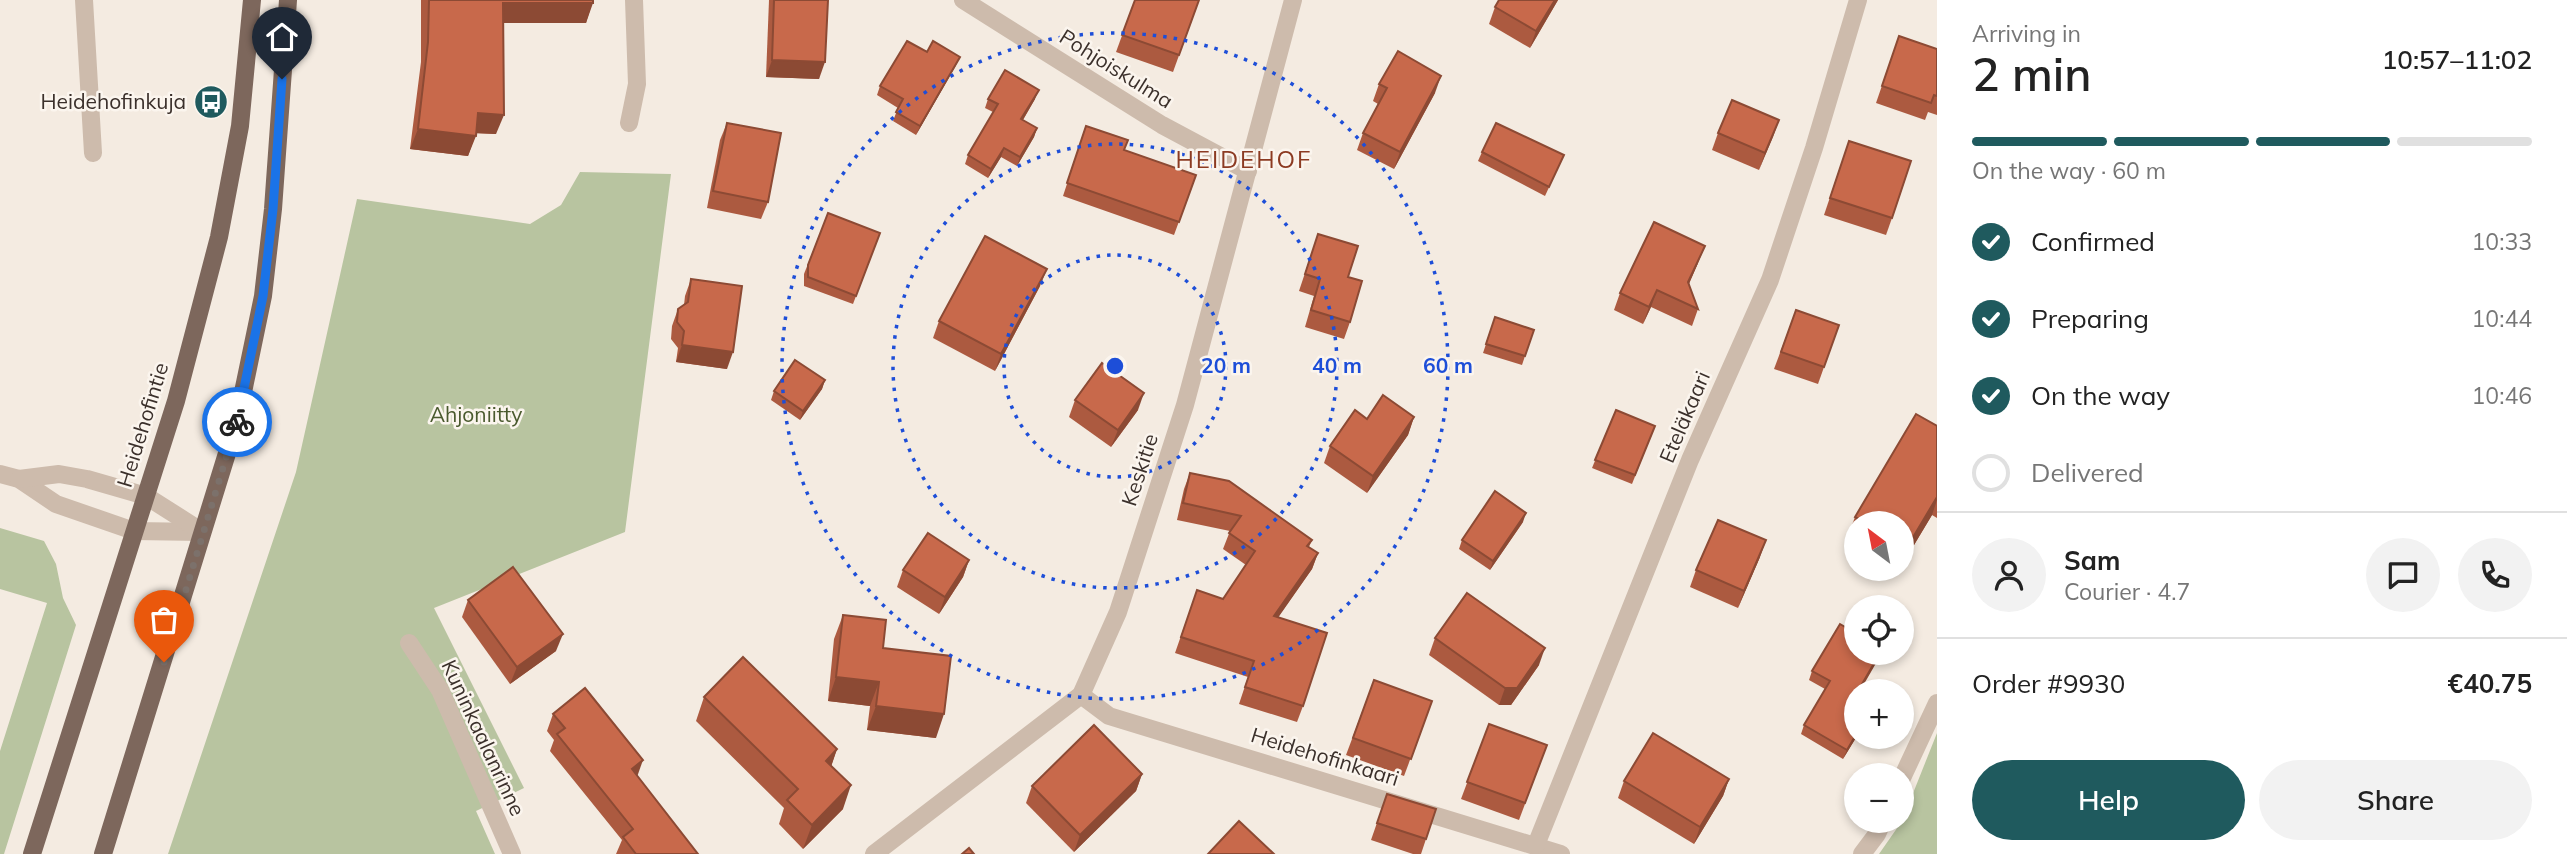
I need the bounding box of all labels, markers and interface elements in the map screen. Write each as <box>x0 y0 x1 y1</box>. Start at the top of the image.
pin <box>252 7 312 79</box>
icon: home <box>263 18 301 56</box>
text: Arriving in <box>1972 19 2081 48</box>
street label: Pohjoiskulma <box>1055 23 1178 113</box>
text: 10:57–11:02 <box>2382 43 2532 76</box>
text: 2 min <box>1972 45 2091 103</box>
bus stop icon: Heidehofinkuja <box>192 83 230 121</box>
place label: Heidehofinkuja <box>40 88 186 114</box>
district label: HEIDEHOF <box>1175 144 1313 174</box>
text: On the way · 60 m <box>1972 156 2166 185</box>
icon: check <box>1972 223 2010 261</box>
text: Confirmed <box>2031 225 2155 258</box>
text: 10:33 <box>2472 227 2532 256</box>
icon: check <box>1972 300 2010 338</box>
text: Preparing <box>2031 302 2149 335</box>
text: 10:44 <box>2472 304 2532 333</box>
text: 20 m <box>1201 352 1251 378</box>
text: 40 m <box>1312 352 1362 378</box>
text: 60 m <box>1423 352 1473 378</box>
centre of rings <box>1103 354 1127 378</box>
street label: Heidehofintie <box>111 359 173 490</box>
street label: Eteläkaari <box>1653 367 1715 466</box>
icon: check <box>1972 377 2010 415</box>
text: On the way <box>2031 379 2170 412</box>
text: 10:46 <box>2472 381 2532 410</box>
courier <box>202 387 272 457</box>
park label: Ahjoniitty <box>430 401 522 427</box>
icon: bike <box>218 403 256 441</box>
street label: Keskitie <box>1115 430 1163 509</box>
text: Delivered <box>2031 456 2144 489</box>
north arrow <box>1844 511 1914 581</box>
map controls <box>1844 511 1914 833</box>
button: person <box>1972 538 2046 612</box>
button: chat <box>2366 538 2440 612</box>
button: phone <box>2458 538 2532 612</box>
text: Sam <box>2064 544 2120 577</box>
text: Courier · 4.7 <box>2064 577 2190 606</box>
pin <box>134 590 194 662</box>
button: locate <box>1844 595 1914 665</box>
icon: bag <box>145 601 183 639</box>
street label: Kuninkaalanrinne <box>436 655 531 820</box>
text: Order #9930 <box>1972 667 2125 700</box>
text: €40.75 <box>2448 667 2532 700</box>
button: + <box>1844 679 1914 749</box>
street label: Heidehofinkaari <box>1248 721 1403 791</box>
button: Help <box>1972 760 2245 840</box>
button: Share <box>2259 760 2532 840</box>
button: − <box>1844 763 1914 833</box>

